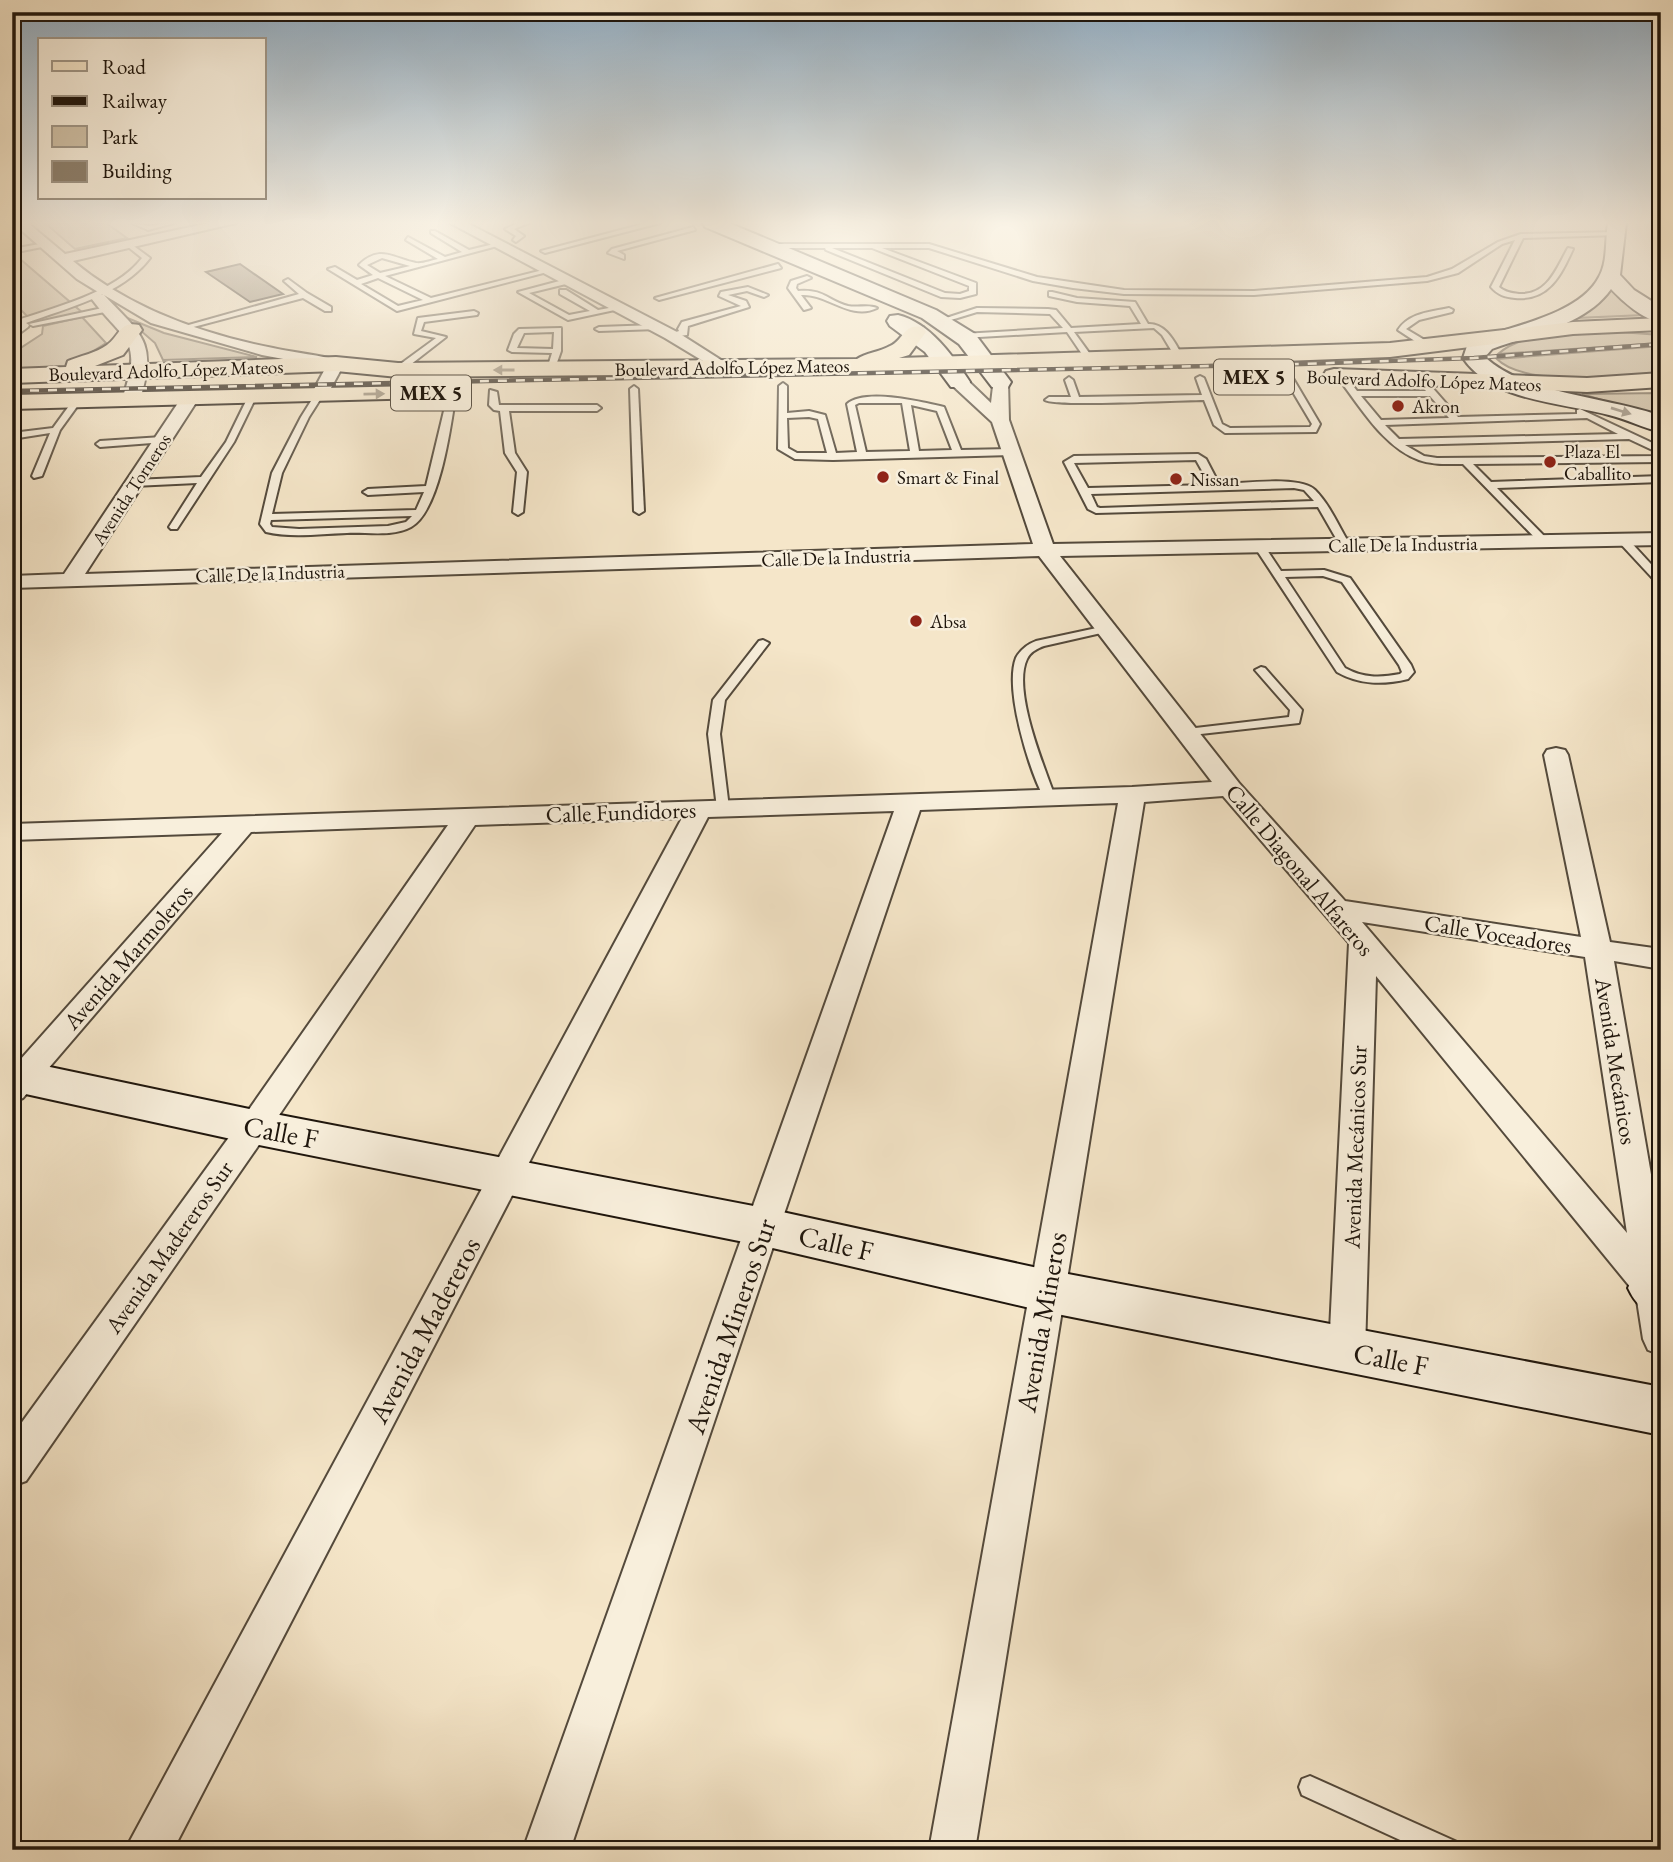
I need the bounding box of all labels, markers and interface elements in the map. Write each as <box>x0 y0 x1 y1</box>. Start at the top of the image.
legend <box>38 38 266 200</box>
text: Road <box>102 53 146 80</box>
text: Railway <box>102 87 168 114</box>
text: Park <box>102 123 139 150</box>
text: Building <box>102 157 172 184</box>
street label: Boulevard Adolfo López Mateos <box>614 353 850 382</box>
street label: Boulevard Adolfo López Mateos <box>48 354 284 387</box>
road number: MEX 5 <box>1214 360 1294 394</box>
one-way arrow <box>492 364 514 375</box>
street label: Boulevard Adolfo López Mateos <box>1306 364 1542 397</box>
road number: MEX 5 <box>391 376 471 410</box>
one-way arrow <box>364 388 386 400</box>
place label: Akron <box>1411 394 1460 419</box>
marker: Akron <box>1390 398 1406 414</box>
one-way arrow <box>1611 407 1632 417</box>
street label: Avenida Torneros <box>85 429 177 551</box>
place label: Plaza El Caballito <box>1564 439 1631 486</box>
marker: Plaza El Caballito <box>1542 454 1558 470</box>
place label: Smart & Final <box>897 465 999 490</box>
place label: Nissan <box>1190 467 1240 492</box>
marker: Smart & Final <box>875 469 891 485</box>
marker: Nissan <box>1168 471 1184 487</box>
street label: Calle De la Industria <box>1328 531 1478 558</box>
street label: Calle De la Industria <box>761 542 912 573</box>
street label: Calle De la Industria <box>195 558 346 589</box>
place label: Absa <box>929 609 967 634</box>
marker: Absa <box>908 613 924 629</box>
street label: Calle Diagonal Alfareros <box>1219 778 1381 962</box>
street label: Calle Fundidores <box>545 794 697 830</box>
street label: Avenida Marmoleros <box>56 878 199 1037</box>
street label: Calle Voceadores <box>1422 908 1574 960</box>
street label: Avenida Mecánicos <box>1588 974 1644 1147</box>
street label: Avenida Mecánicos Sur <box>1336 1044 1374 1250</box>
street label: Calle F <box>241 1107 321 1157</box>
street label: Avenida Madereros Sur <box>98 1154 240 1340</box>
street label: Avenida Mineros Sur <box>676 1213 784 1439</box>
street label: Calle F <box>795 1217 877 1269</box>
street label: Avenida Mineros <box>1007 1229 1075 1416</box>
street label: Avenida Madereros <box>359 1231 488 1430</box>
street label: Calle F <box>1351 1334 1431 1384</box>

